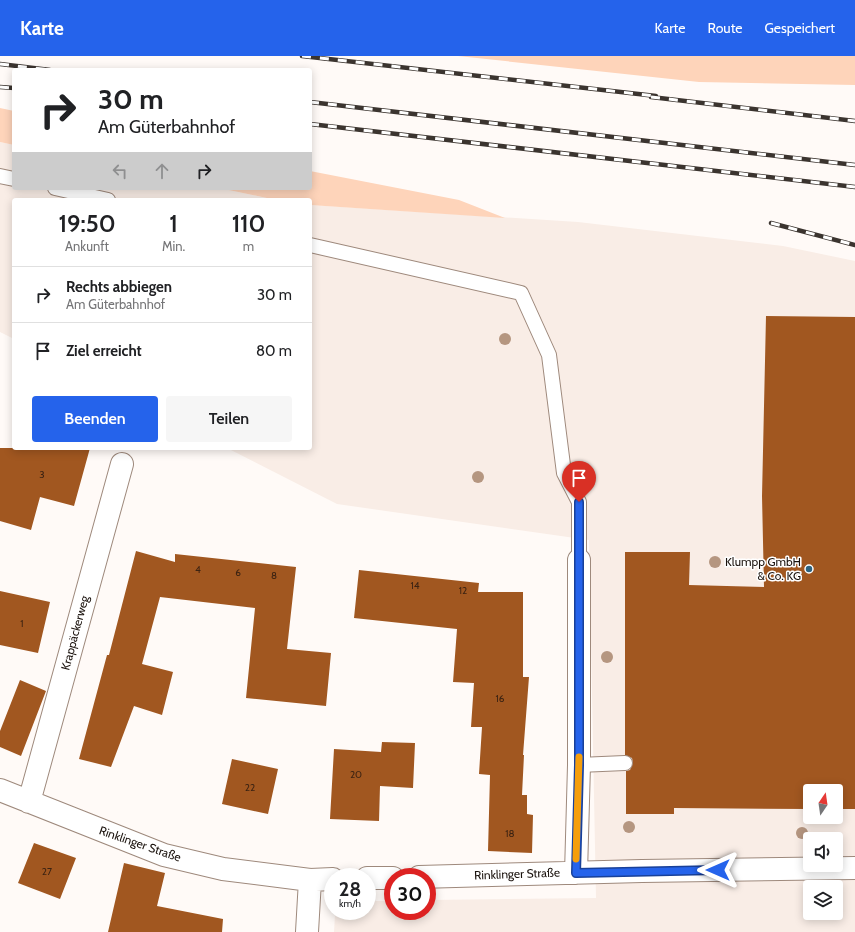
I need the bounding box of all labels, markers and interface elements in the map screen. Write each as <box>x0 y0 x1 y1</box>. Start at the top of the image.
text: Karte <box>20 17 64 40</box>
text: Karte <box>655 19 685 37</box>
text: Route <box>707 19 743 37</box>
text: Gespeichert <box>765 19 835 37</box>
text: 30 m <box>98 82 164 116</box>
icon: right <box>32 84 84 136</box>
text: Am Güterbahnhof <box>98 116 235 138</box>
icon: left <box>109 160 131 182</box>
icon: ahead <box>151 160 173 182</box>
icon: right <box>193 160 215 182</box>
text: 19:50 <box>58 209 116 238</box>
text: 1 <box>169 209 178 238</box>
text: 110 <box>232 209 265 238</box>
text: Ankunft <box>65 238 109 254</box>
text: Min. <box>162 238 185 254</box>
text: m <box>243 238 254 254</box>
text: Rechts abbiegen <box>66 278 172 296</box>
icon: right <box>32 284 54 306</box>
text: 30 m <box>257 286 292 304</box>
text: Am Güterbahnhof <box>66 296 165 312</box>
icon: arrive <box>32 340 54 362</box>
text: Ziel erreicht <box>66 342 142 360</box>
text: 80 m <box>256 342 292 360</box>
button: Beenden <box>32 396 158 442</box>
button: Teilen <box>166 396 292 442</box>
pin <box>562 461 596 502</box>
icon: arrive <box>568 467 590 489</box>
house number: 3 <box>39 468 45 481</box>
place label: Klumpp GmbH & Co. KG <box>725 554 801 583</box>
house number: 4 <box>195 563 201 576</box>
marker: Klumpp GmbH & Co. KG <box>804 564 814 574</box>
house number: 6 <box>235 566 241 579</box>
house number: 8 <box>271 569 277 582</box>
house number: 14 <box>410 579 420 592</box>
house number: 12 <box>459 584 467 597</box>
street label: Krappäckerweg <box>57 593 92 672</box>
house number: 1 <box>20 617 24 630</box>
house number: 16 <box>496 692 505 705</box>
house number: 20 <box>350 768 362 781</box>
house number: 22 <box>245 781 255 794</box>
north arrow <box>803 784 843 824</box>
map controls <box>803 784 843 920</box>
street label: Rinklinger Straße <box>97 822 183 865</box>
house number: 18 <box>505 827 515 840</box>
button: sound <box>803 832 843 872</box>
position arrow <box>697 849 739 891</box>
house number: 27 <box>42 865 52 878</box>
street label: Rinklinger Straße <box>474 865 560 882</box>
speed limit sign: 30 <box>384 868 436 920</box>
text: 28 <box>339 877 361 901</box>
button: layers <box>803 880 843 920</box>
text: km/h <box>339 897 361 910</box>

